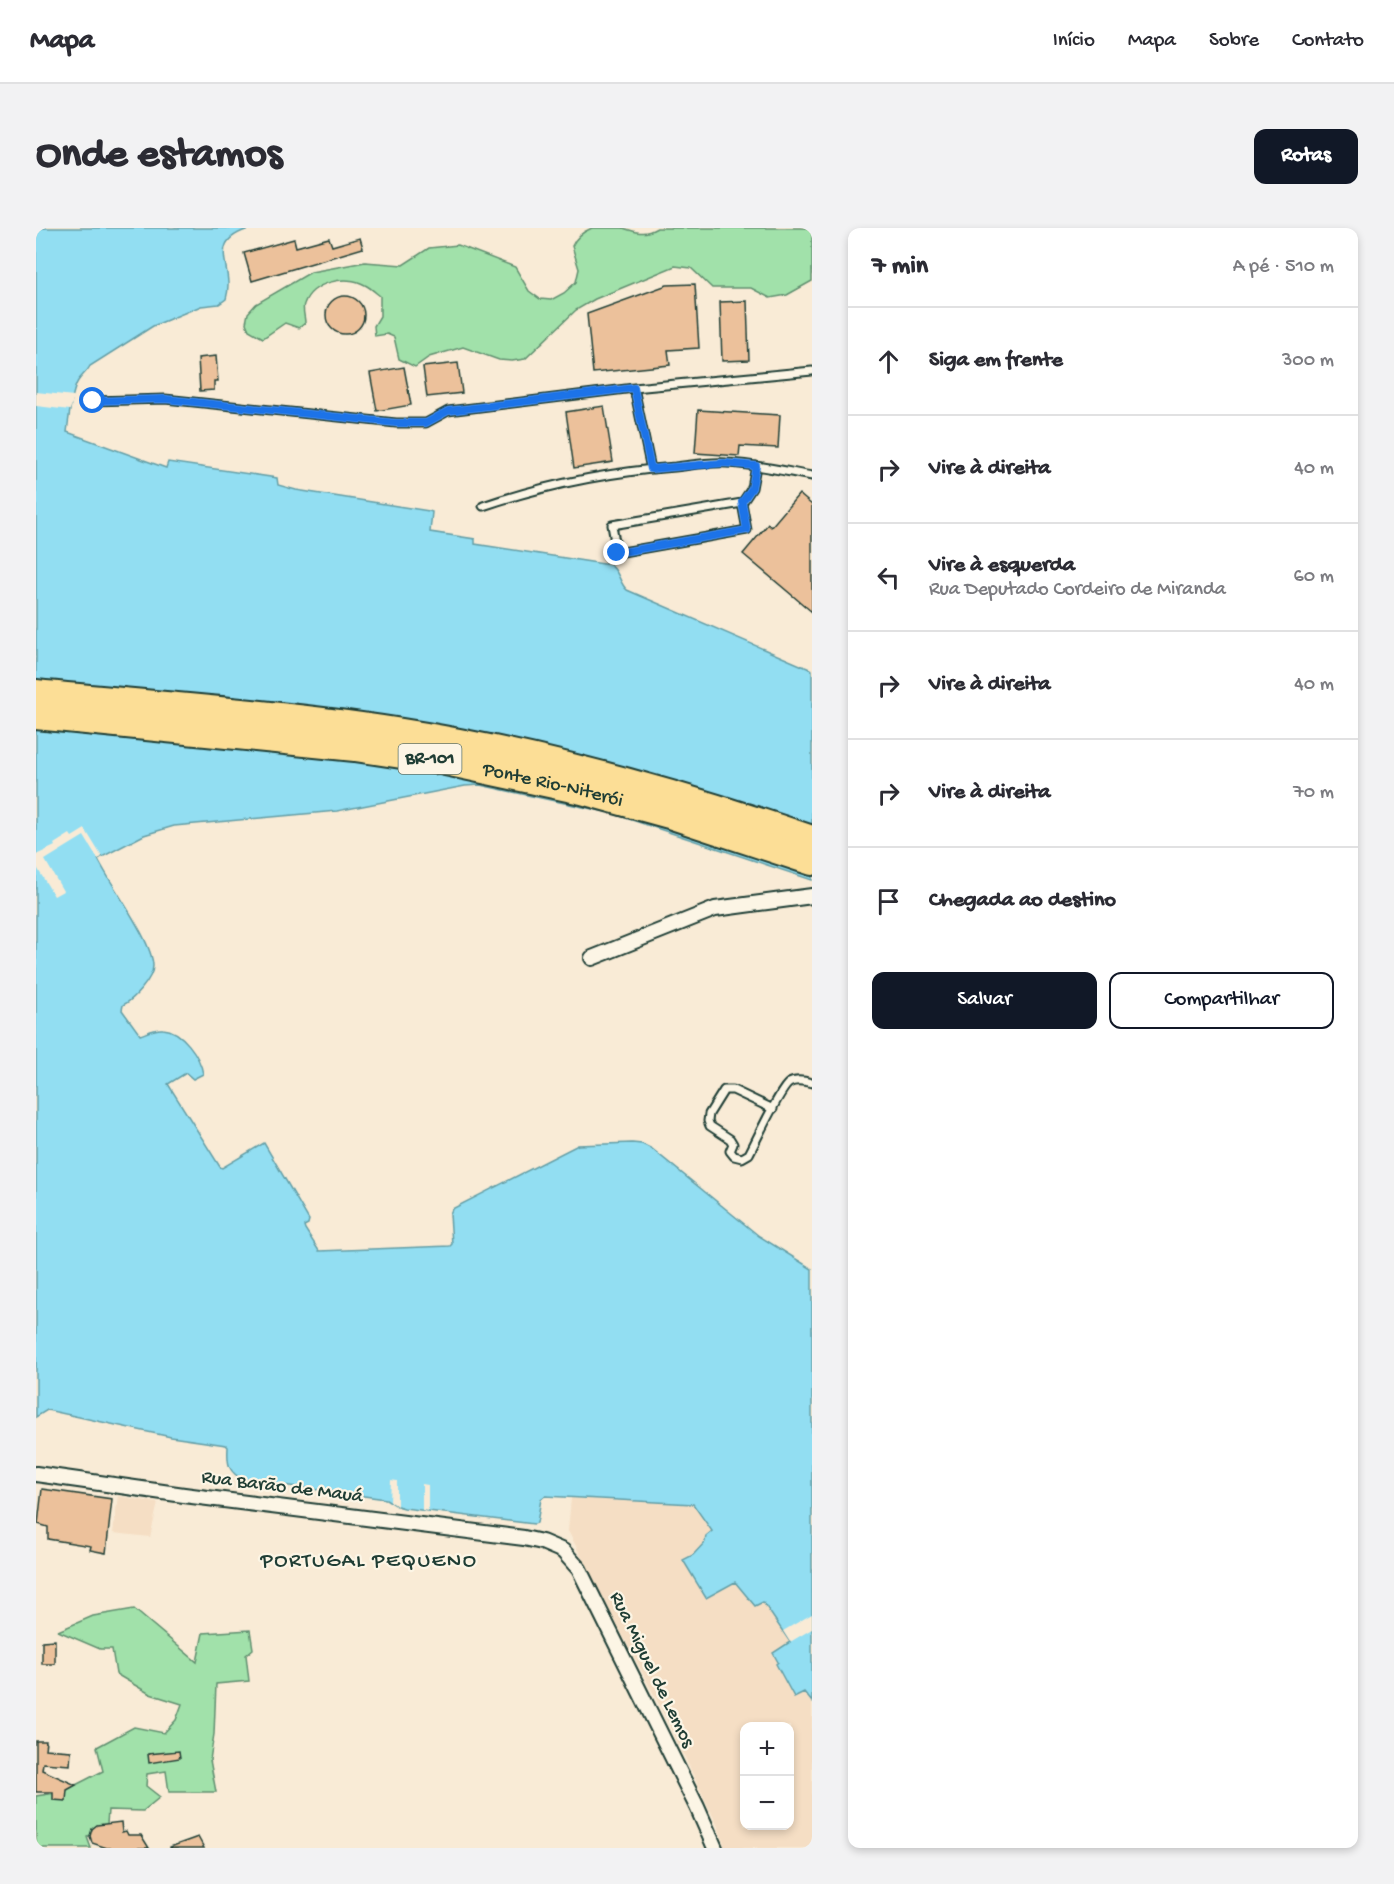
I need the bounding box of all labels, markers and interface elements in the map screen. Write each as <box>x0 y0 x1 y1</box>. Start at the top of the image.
text: Mapa <box>30 25 94 58</box>
text: Início <box>1053 29 1095 54</box>
text: Mapa <box>1128 29 1176 54</box>
text: Sobre <box>1209 29 1259 54</box>
text: Contato <box>1292 29 1364 54</box>
button: Rotas <box>1254 129 1358 184</box>
text: Onde estamos <box>36 132 282 181</box>
text: 7 min <box>872 252 928 283</box>
text: A pé · 510 m <box>1233 256 1334 279</box>
icon: ahead <box>872 345 905 378</box>
text: Siga em frente <box>929 348 1063 374</box>
text: 300 m <box>1282 350 1334 373</box>
route start <box>79 387 105 413</box>
icon: right <box>872 453 905 486</box>
text: Vire à direita <box>929 456 1051 482</box>
text: 40 m <box>1294 458 1334 481</box>
route end <box>603 539 629 565</box>
text: Vire à esquerda <box>929 553 1075 579</box>
icon: left <box>872 561 905 594</box>
text: 60 m <box>1294 566 1334 589</box>
text: Rua Deputado Cordeiro de Miranda <box>929 579 1226 602</box>
icon: right <box>872 669 905 702</box>
text: Vire à direita <box>929 672 1051 698</box>
text: 40 m <box>1294 674 1334 697</box>
road number: BR-101 <box>398 744 462 774</box>
street label: Ponte Rio-Niterói <box>479 758 626 813</box>
icon: right <box>872 777 905 810</box>
text: Vire à direita <box>929 780 1051 806</box>
text: 70 m <box>1293 782 1334 805</box>
icon: arrive <box>872 885 905 918</box>
text: Chegada ao destino <box>929 888 1116 914</box>
button: Salvar <box>872 972 1097 1029</box>
button: Compartilhar <box>1109 972 1334 1029</box>
street label: Rua Barão de Mauá <box>200 1467 365 1509</box>
district label: PORTUGAL PEQUENO <box>260 1549 477 1575</box>
street label: Rua Miguel de Lemos <box>603 1588 699 1752</box>
map controls <box>740 1722 794 1830</box>
button: + <box>740 1722 794 1776</box>
button: − <box>740 1776 794 1830</box>

